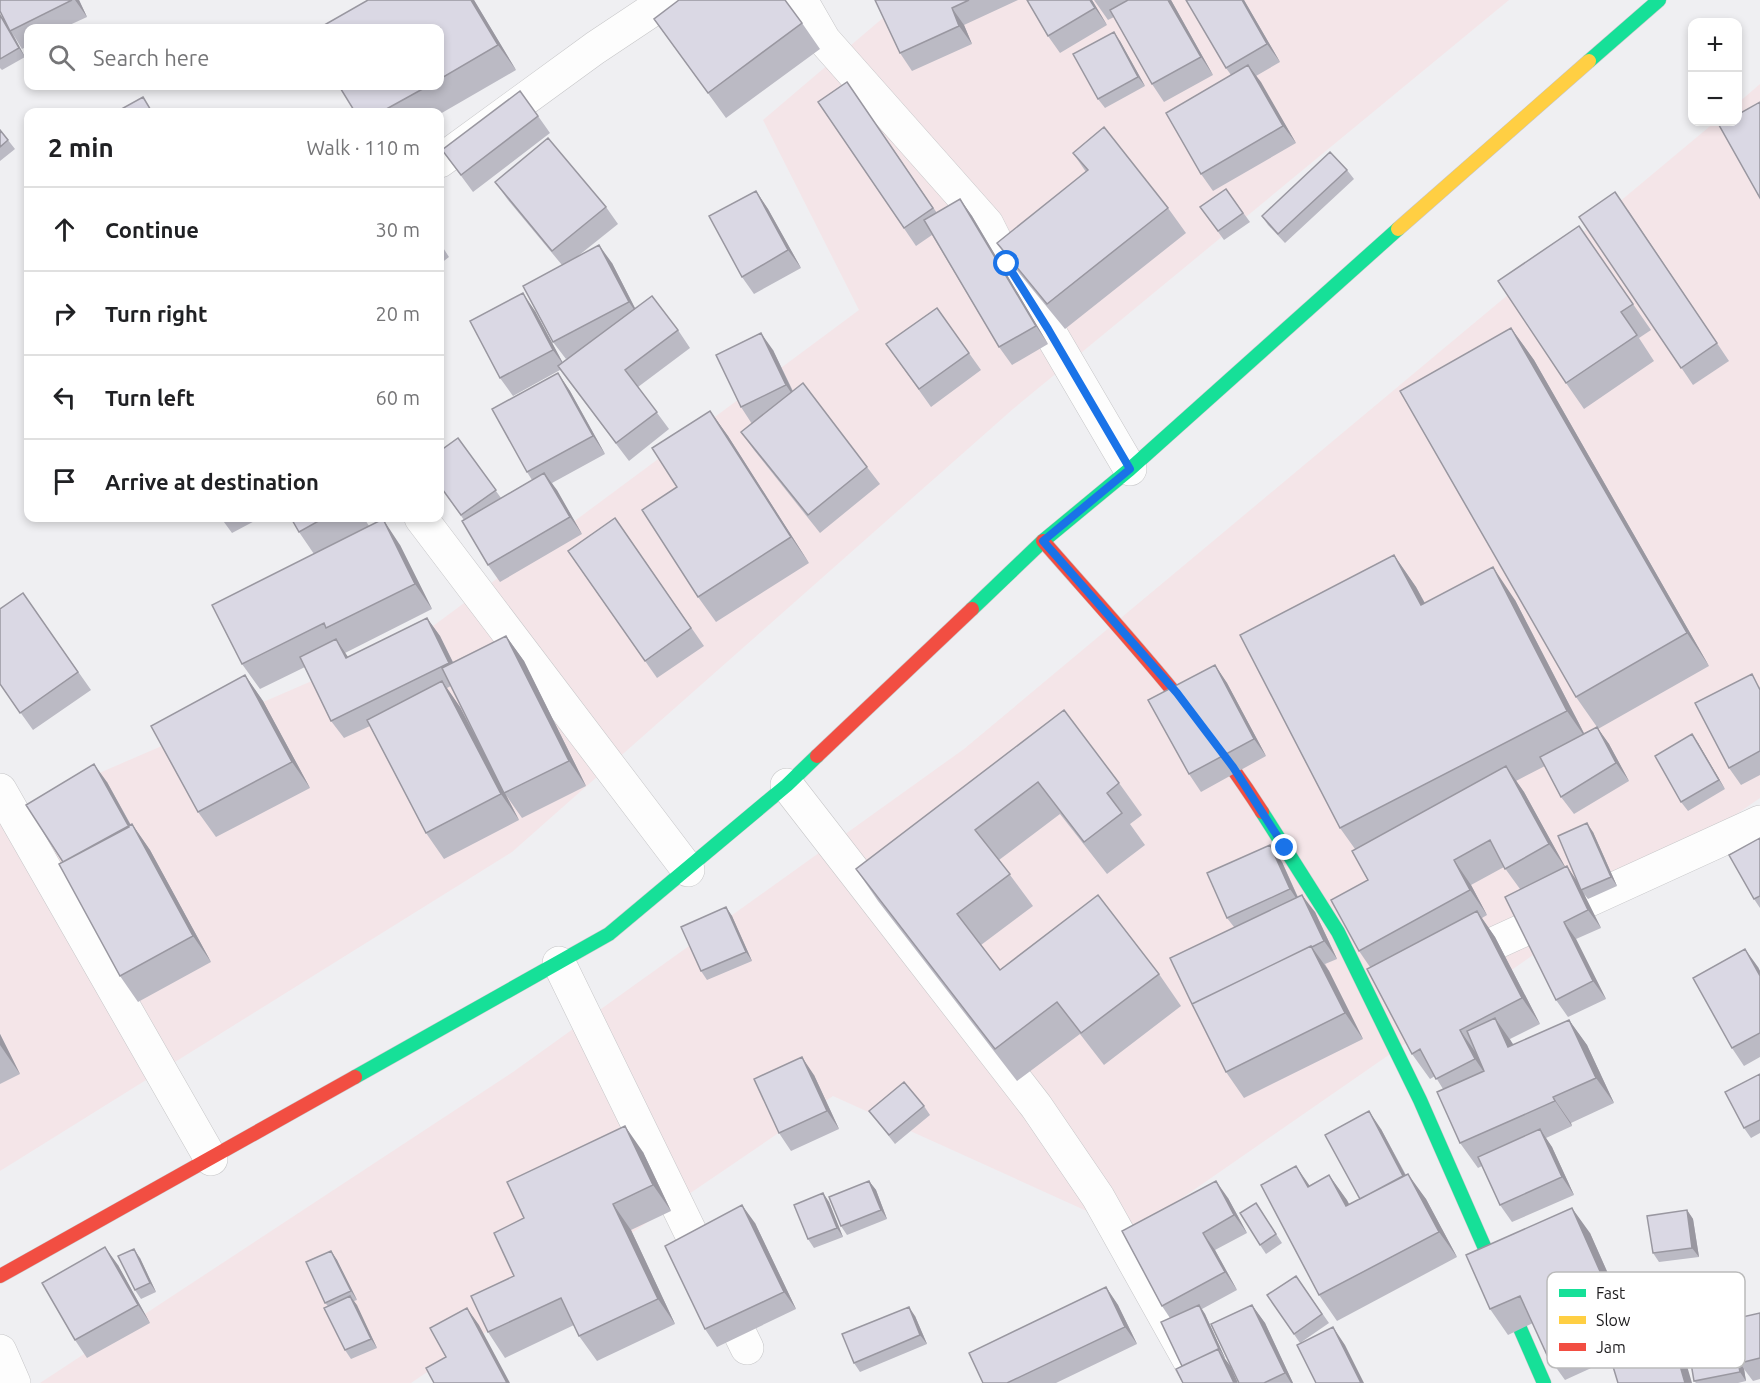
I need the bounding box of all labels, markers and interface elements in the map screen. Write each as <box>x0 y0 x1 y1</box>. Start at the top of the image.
map controls <box>1688 18 1742 126</box>
button: + <box>1688 18 1742 72</box>
search box <box>24 24 444 90</box>
icon: search <box>45 41 78 74</box>
text: Search here <box>93 45 209 70</box>
button: − <box>1688 72 1742 126</box>
text: 2 min <box>48 133 114 162</box>
text: Walk · 110 m <box>307 136 420 159</box>
icon: ahead <box>48 213 81 246</box>
text: Continue <box>105 217 199 242</box>
text: 30 m <box>376 218 420 241</box>
route start <box>993 250 1019 276</box>
icon: right <box>48 297 81 330</box>
text: Turn right <box>105 301 207 326</box>
text: 20 m <box>376 302 420 325</box>
icon: left <box>48 381 81 414</box>
text: Turn left <box>105 385 195 410</box>
text: 60 m <box>376 386 420 409</box>
icon: arrive <box>48 465 81 498</box>
text: Arrive at destination <box>105 469 319 494</box>
route end <box>1271 834 1297 860</box>
legend <box>1547 1272 1745 1368</box>
text: Fast <box>1596 1284 1626 1302</box>
text: Slow <box>1596 1311 1631 1329</box>
text: Jam <box>1596 1338 1626 1356</box>

